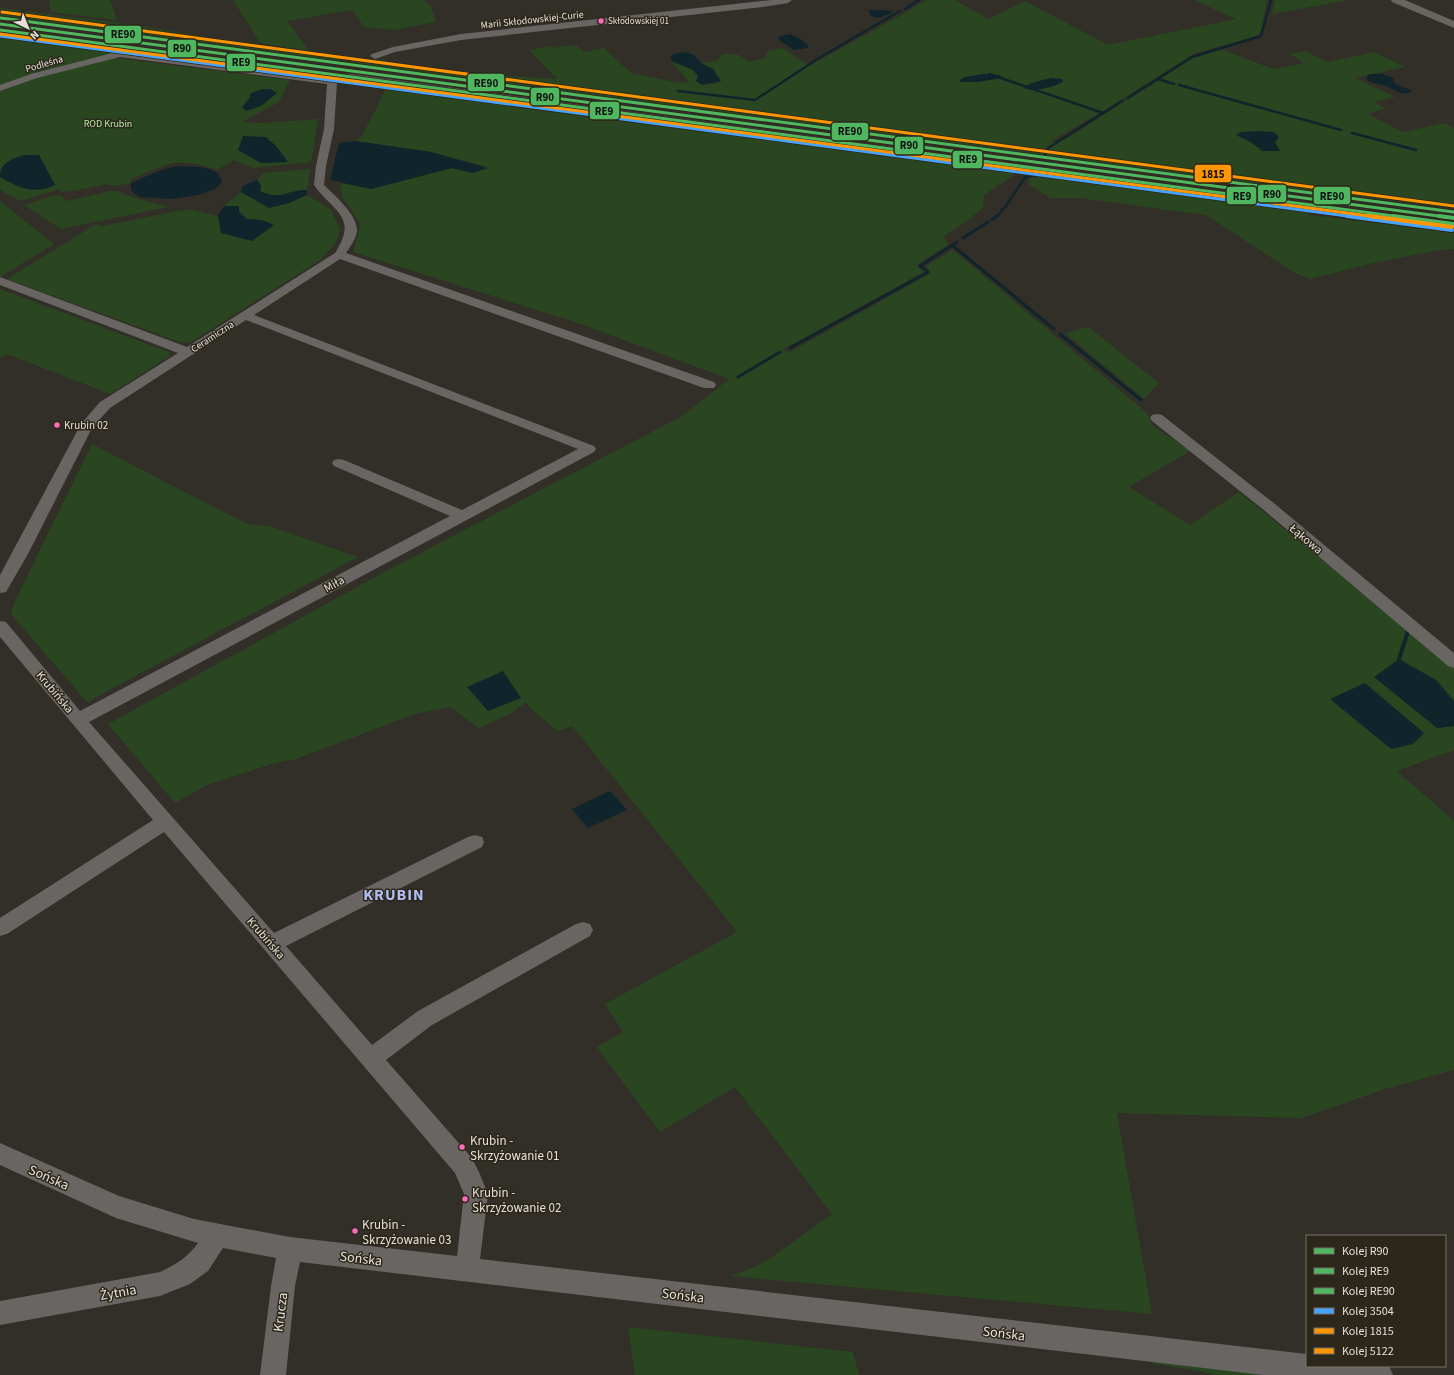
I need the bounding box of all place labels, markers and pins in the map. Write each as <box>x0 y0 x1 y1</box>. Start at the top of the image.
place label: Skłodowskiej 01 <box>608 15 669 28</box>
marker: Skłodowskiej 01 <box>596 16 606 26</box>
place label: Krubin 02 <box>64 418 108 433</box>
marker: Krubin 02 <box>52 420 62 430</box>
place label: Krubin - Skrzyżowanie 01 <box>470 1132 560 1165</box>
marker: Krubin - Skrzyżowanie 01 <box>457 1142 467 1152</box>
place label: Krubin - Skrzyżowanie 02 <box>472 1184 562 1217</box>
marker: Krubin - Skrzyżowanie 02 <box>460 1194 470 1204</box>
place label: Krubin - Skrzyżowanie 03 <box>362 1216 452 1249</box>
marker: Krubin - Skrzyżowanie 03 <box>350 1226 360 1236</box>

